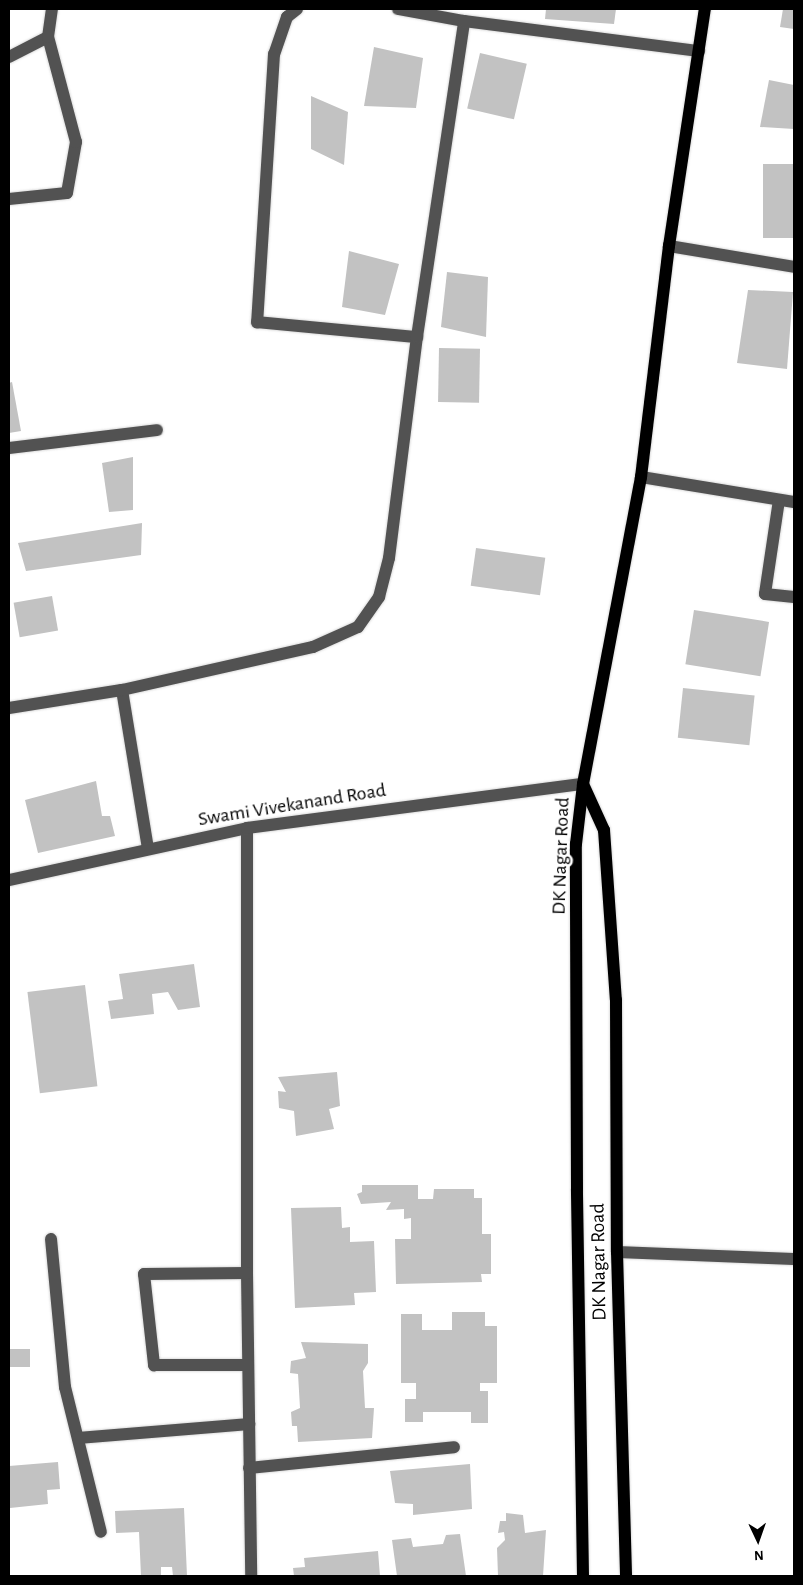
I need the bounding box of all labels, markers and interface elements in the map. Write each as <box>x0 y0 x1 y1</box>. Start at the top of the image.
street label: Swami Vivekanand Road <box>196 778 388 832</box>
street label: DK Nagar Road <box>547 797 575 915</box>
street label: DK Nagar Road <box>586 1203 612 1321</box>
north arrow <box>733 1515 783 1565</box>
text: N <box>754 1548 764 1562</box>

